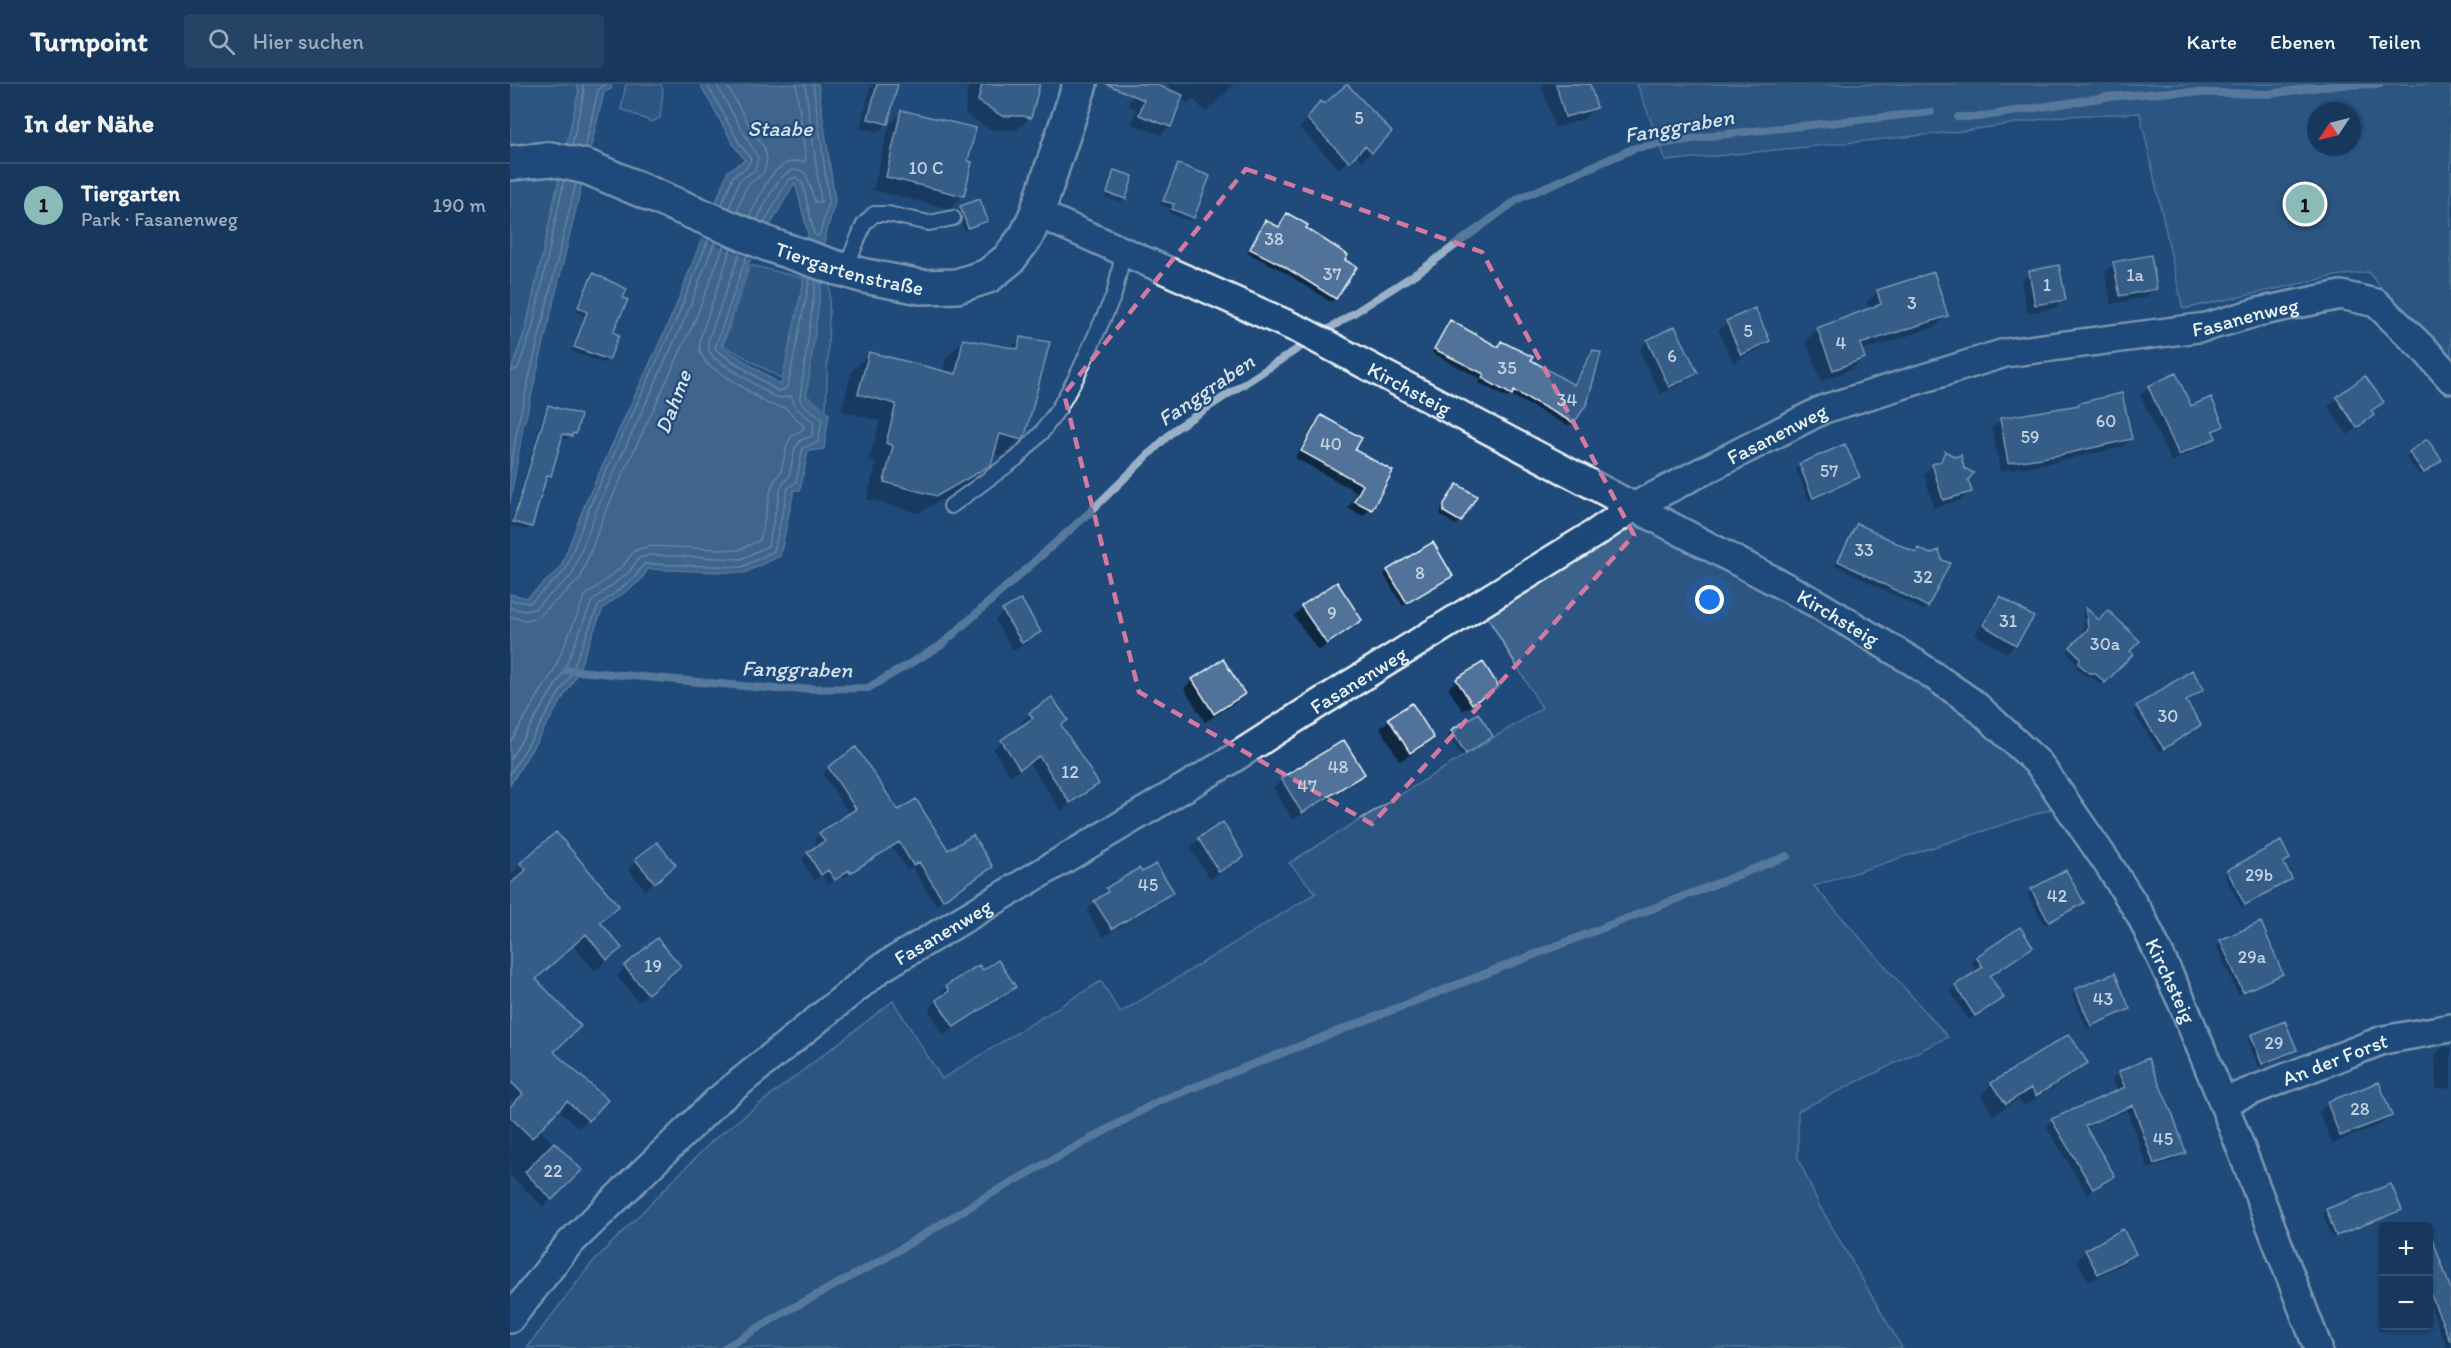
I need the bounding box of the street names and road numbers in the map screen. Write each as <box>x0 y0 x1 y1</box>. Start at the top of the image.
street label: Tiergartenstraße <box>772 235 926 300</box>
street label: Fasanenweg <box>2191 291 2301 341</box>
street label: Kirchsteig <box>1364 356 1456 421</box>
street label: Fasanenweg <box>1722 397 1831 469</box>
street label: Kirchsteig <box>1793 583 1884 651</box>
street label: Fasanenweg <box>1305 640 1411 719</box>
street label: Fasanenweg <box>889 893 996 970</box>
street label: Kirchsteig <box>2141 934 2202 1027</box>
street label: An der Forst <box>2278 1027 2389 1090</box>

